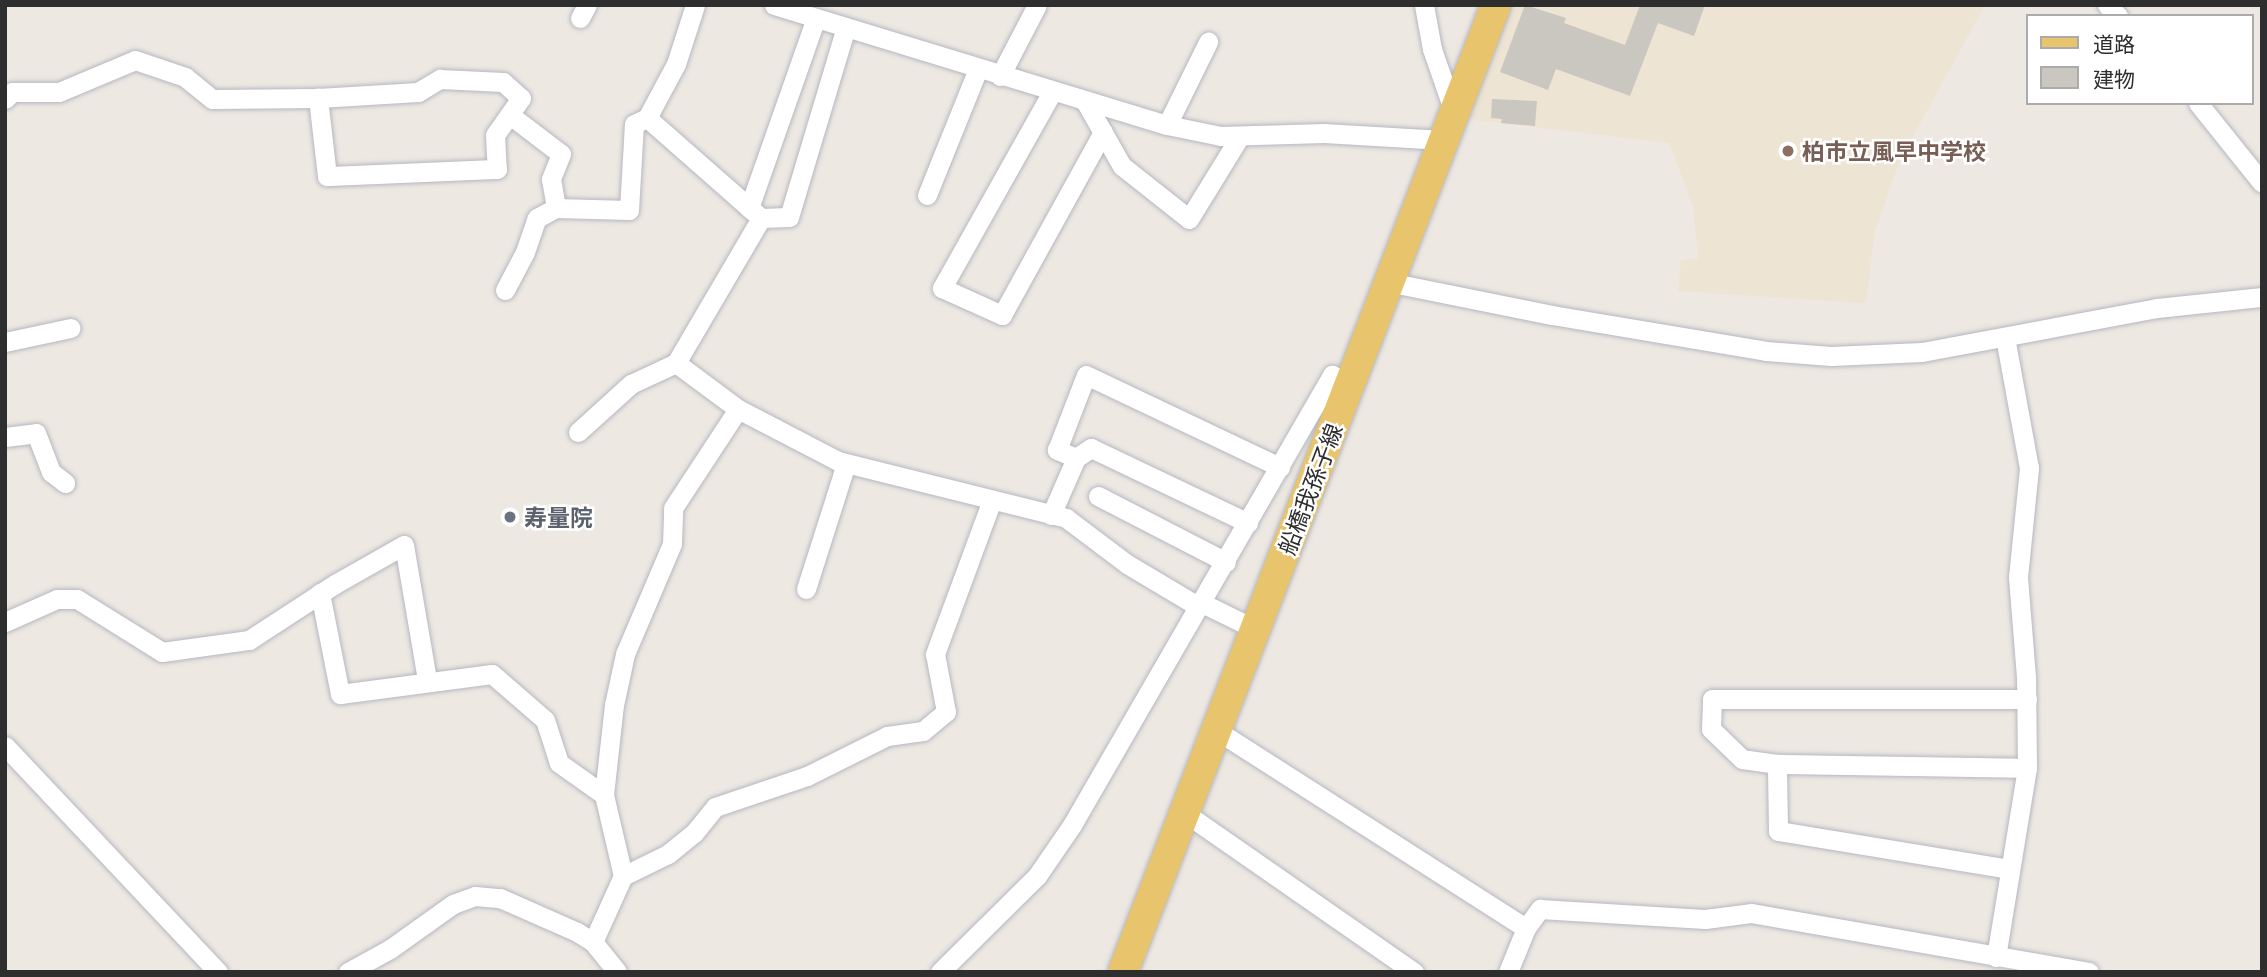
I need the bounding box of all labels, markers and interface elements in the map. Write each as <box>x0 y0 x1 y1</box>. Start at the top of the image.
legend <box>2025 14 2253 105</box>
text: 道路 <box>2093 30 2135 58</box>
text: 建物 <box>2093 65 2135 93</box>
place label: 柏市立風早中学校 <box>1802 137 1986 165</box>
marker: 柏市立風早中学校 <box>1780 143 1796 159</box>
street label: 船橋我孫子線 <box>1272 420 1348 558</box>
place label: 寿量院 <box>524 503 593 531</box>
marker: 寿量院 <box>502 509 518 525</box>

